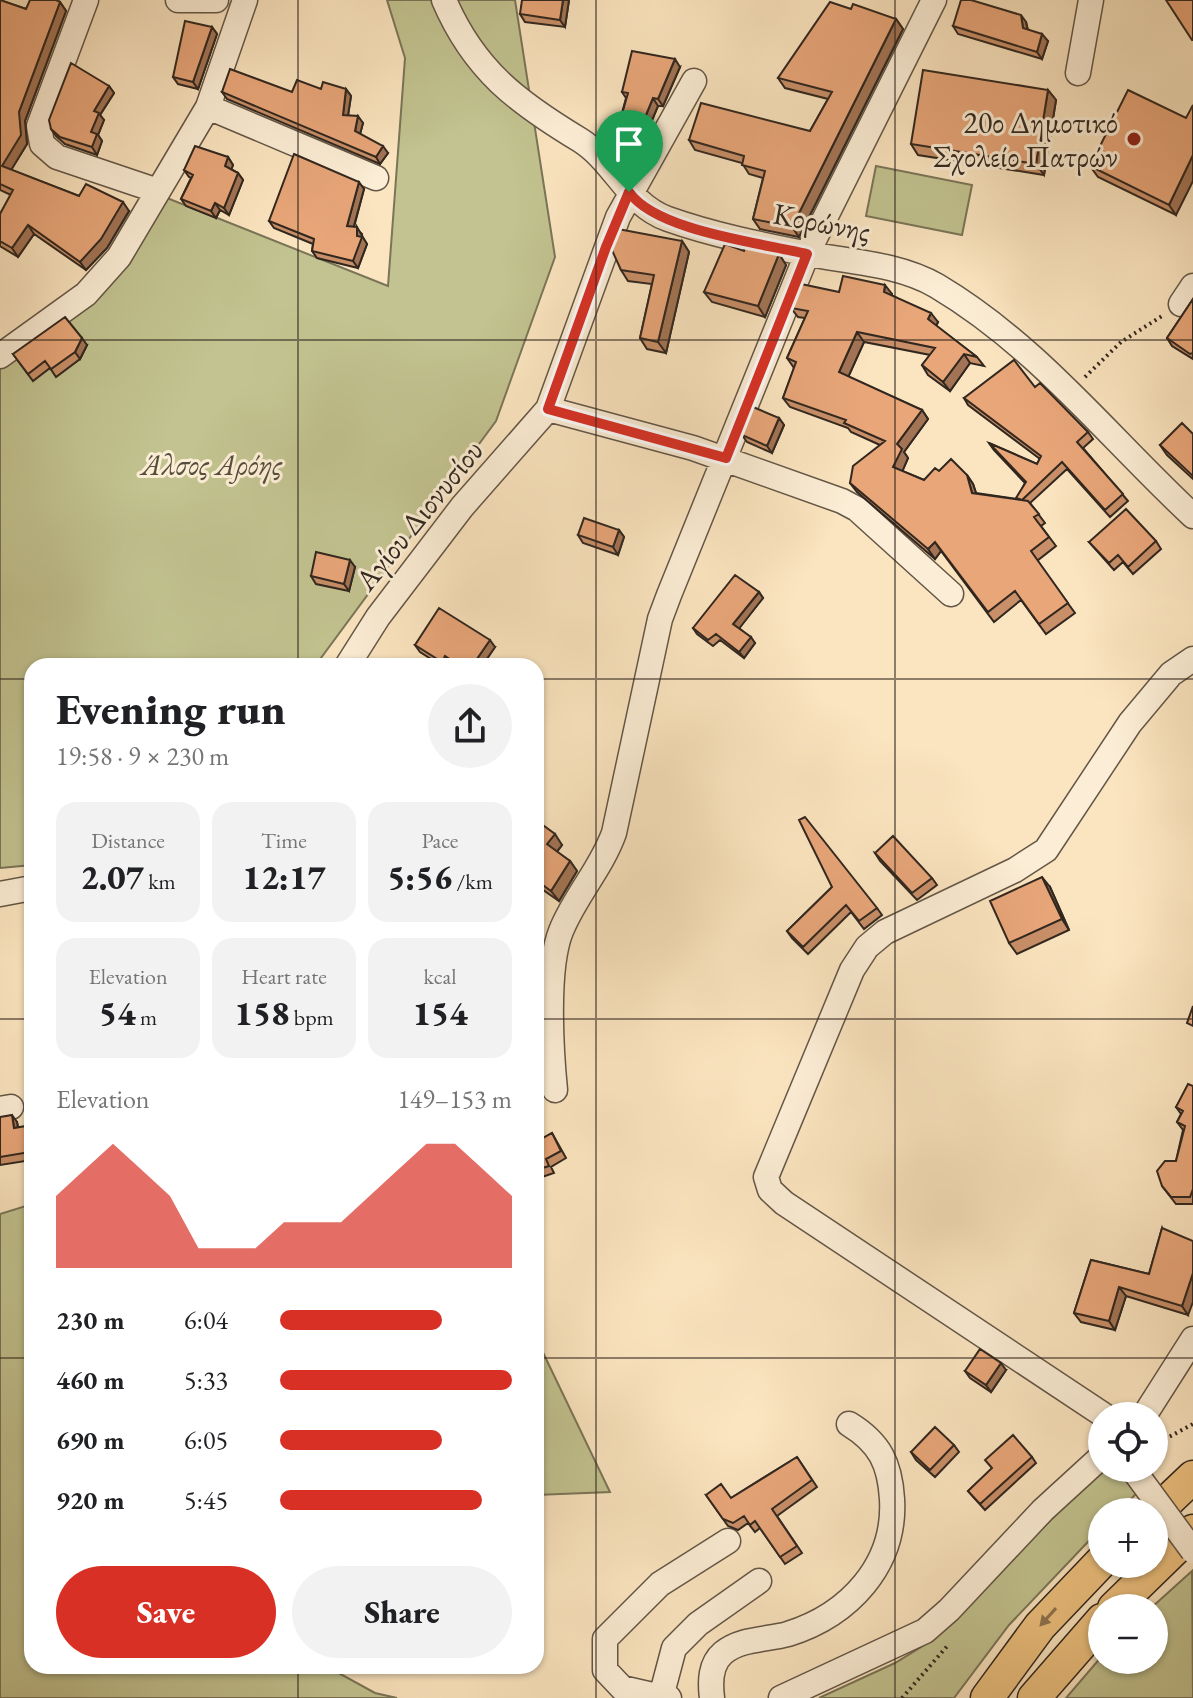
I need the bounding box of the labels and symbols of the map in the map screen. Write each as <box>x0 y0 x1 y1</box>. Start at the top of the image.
place label: 20ο Δημοτικό Σχολείο Πατρών <box>933 103 1118 176</box>
pin <box>595 110 663 192</box>
marker: 20ο Δημοτικό Σχολείο Πατρών <box>1125 130 1143 148</box>
street label: Κορώνης <box>770 193 874 251</box>
street label: Αγίου Διονυσίου <box>346 432 492 599</box>
park label: Άλσος Αρόης <box>139 445 283 484</box>
one-way arrow <box>1040 1607 1057 1627</box>

